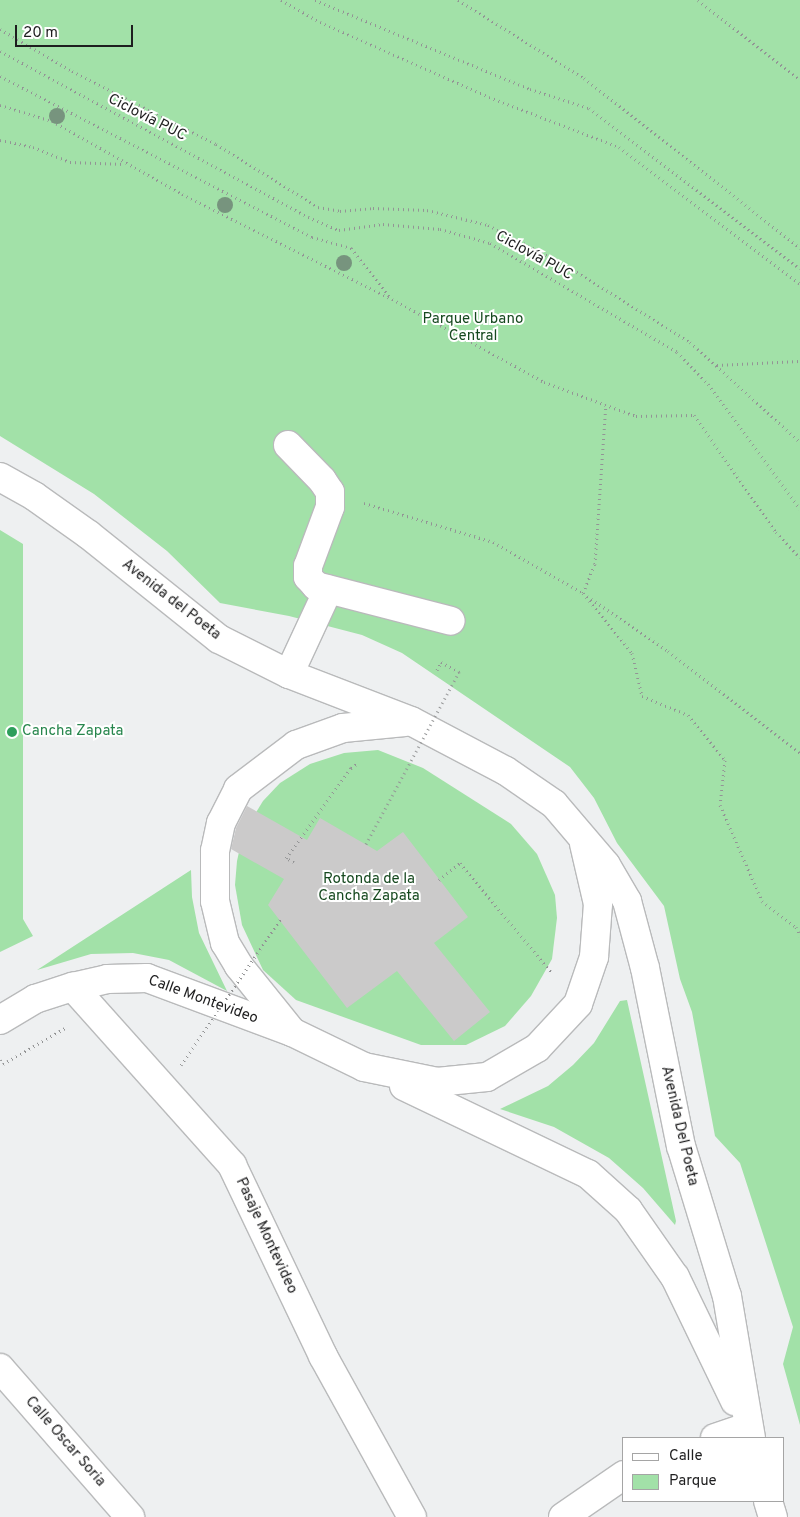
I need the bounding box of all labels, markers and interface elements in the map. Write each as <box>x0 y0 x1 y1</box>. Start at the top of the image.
scale bar <box>18 15 135 47</box>
text: 20 m <box>23 24 58 43</box>
street label: Ciclovía PUC <box>105 91 189 145</box>
street label: Ciclovía PUC <box>492 227 576 285</box>
park label: Parque Urbano Central <box>423 310 523 345</box>
street label: Avenida del Poeta <box>118 556 224 644</box>
place label: Cancha Zapata <box>22 723 123 741</box>
marker: Cancha Zapata <box>6 726 18 738</box>
park label: Rotonda de la Cancha Zapata <box>318 870 420 905</box>
street label: Calle Montevideo <box>146 972 260 1028</box>
street label: Avenida Del Poeta <box>656 1064 702 1188</box>
street label: Pasaje Montevideo <box>231 1175 301 1297</box>
street label: Calle Oscar Soria <box>21 1393 109 1491</box>
legend <box>622 1437 785 1502</box>
text: Calle <box>669 1447 703 1466</box>
text: Parque <box>669 1472 717 1491</box>

